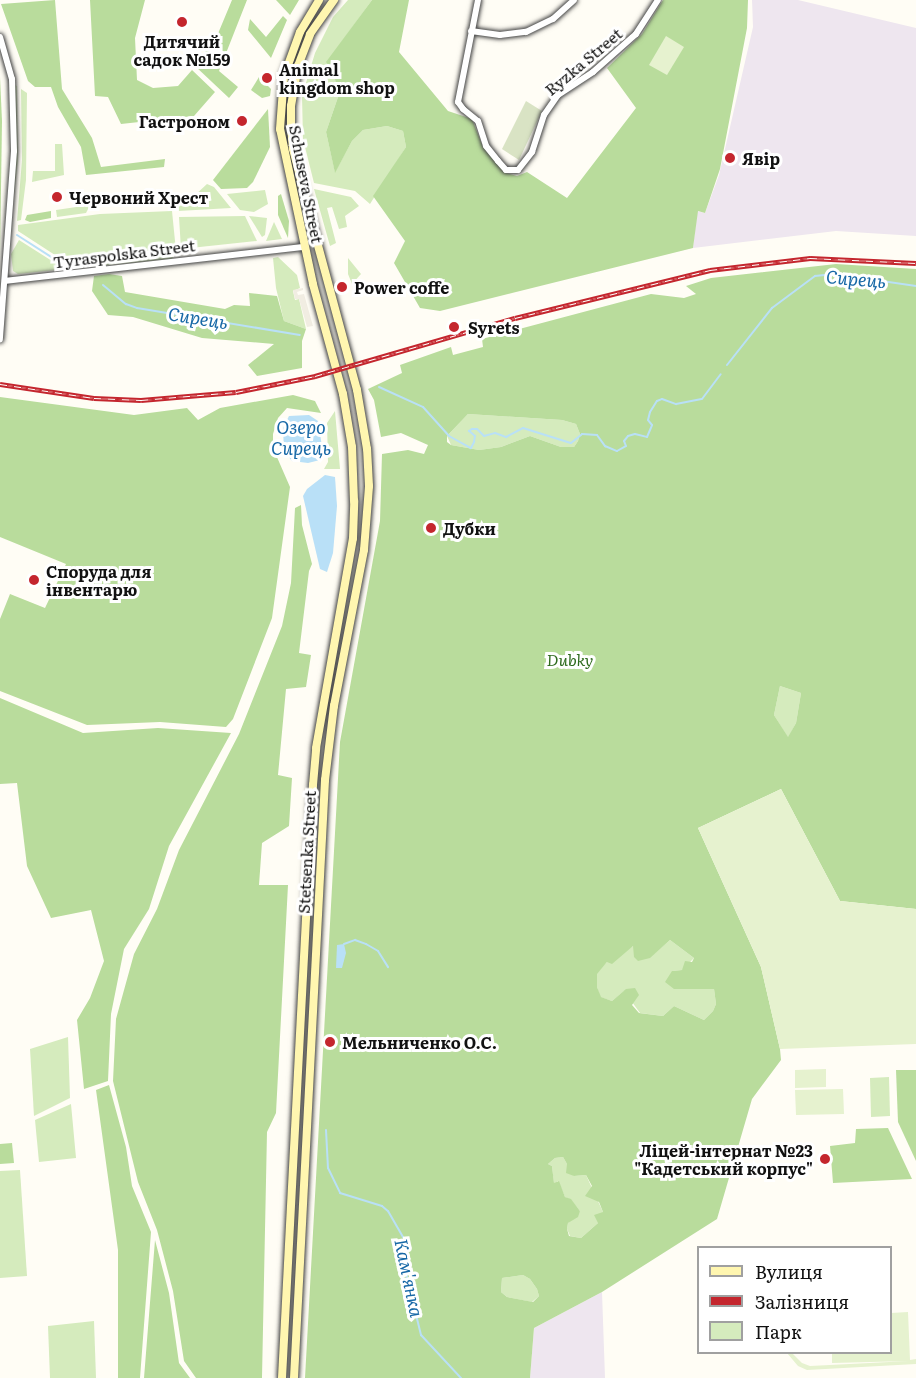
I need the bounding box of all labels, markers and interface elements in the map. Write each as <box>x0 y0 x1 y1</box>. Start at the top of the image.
marker: Дитячий садок №159 <box>175 15 189 29</box>
street label: Ryzka Street <box>541 23 625 99</box>
place label: Дитячий садок №159 <box>134 31 230 69</box>
place label: Animal kingdom shop <box>279 59 395 97</box>
marker: Animal kingdom shop <box>260 71 274 85</box>
place label: Гастроном <box>139 111 230 131</box>
marker: Гастроном <box>235 114 249 128</box>
street label: Schuseva Street <box>286 123 328 245</box>
place label: Явір <box>742 148 780 168</box>
marker: Явір <box>723 151 737 165</box>
place label: Червоний Хрест <box>69 187 208 207</box>
marker: Червоний Хрест <box>50 190 64 204</box>
street label: Tyraspolska Street <box>52 235 196 271</box>
water label: Сирець <box>825 266 887 292</box>
place label: Power coffe <box>354 277 449 297</box>
marker: Power coffe <box>335 280 349 294</box>
water label: Сирець <box>167 303 229 333</box>
place label: Syrets <box>468 317 519 337</box>
marker: Syrets <box>445 318 463 336</box>
water label: Озеро Сирець <box>271 417 331 460</box>
place label: Дубки <box>443 518 496 538</box>
marker: Дубки <box>424 521 438 535</box>
place label: Споруда для інвентарю <box>46 561 151 599</box>
marker: Споруда для інвентарю <box>27 573 41 587</box>
park label: Dubky <box>547 649 593 669</box>
street label: Stetsenka Street <box>293 790 319 914</box>
place label: Мельниченко О.С. <box>342 1032 497 1052</box>
marker: Мельниченко О.С. <box>323 1035 337 1049</box>
place label: Ліцей-інтернат №23 "Кадетський корпус" <box>634 1140 813 1178</box>
marker: Ліцей-інтернат №23 "Кадетський корпус" <box>818 1152 832 1166</box>
water label: Кам'янка <box>390 1237 428 1319</box>
legend <box>697 1246 892 1354</box>
text: Вулиця <box>755 1258 823 1285</box>
text: Залізниця <box>755 1288 849 1315</box>
text: Парк <box>755 1318 802 1345</box>

